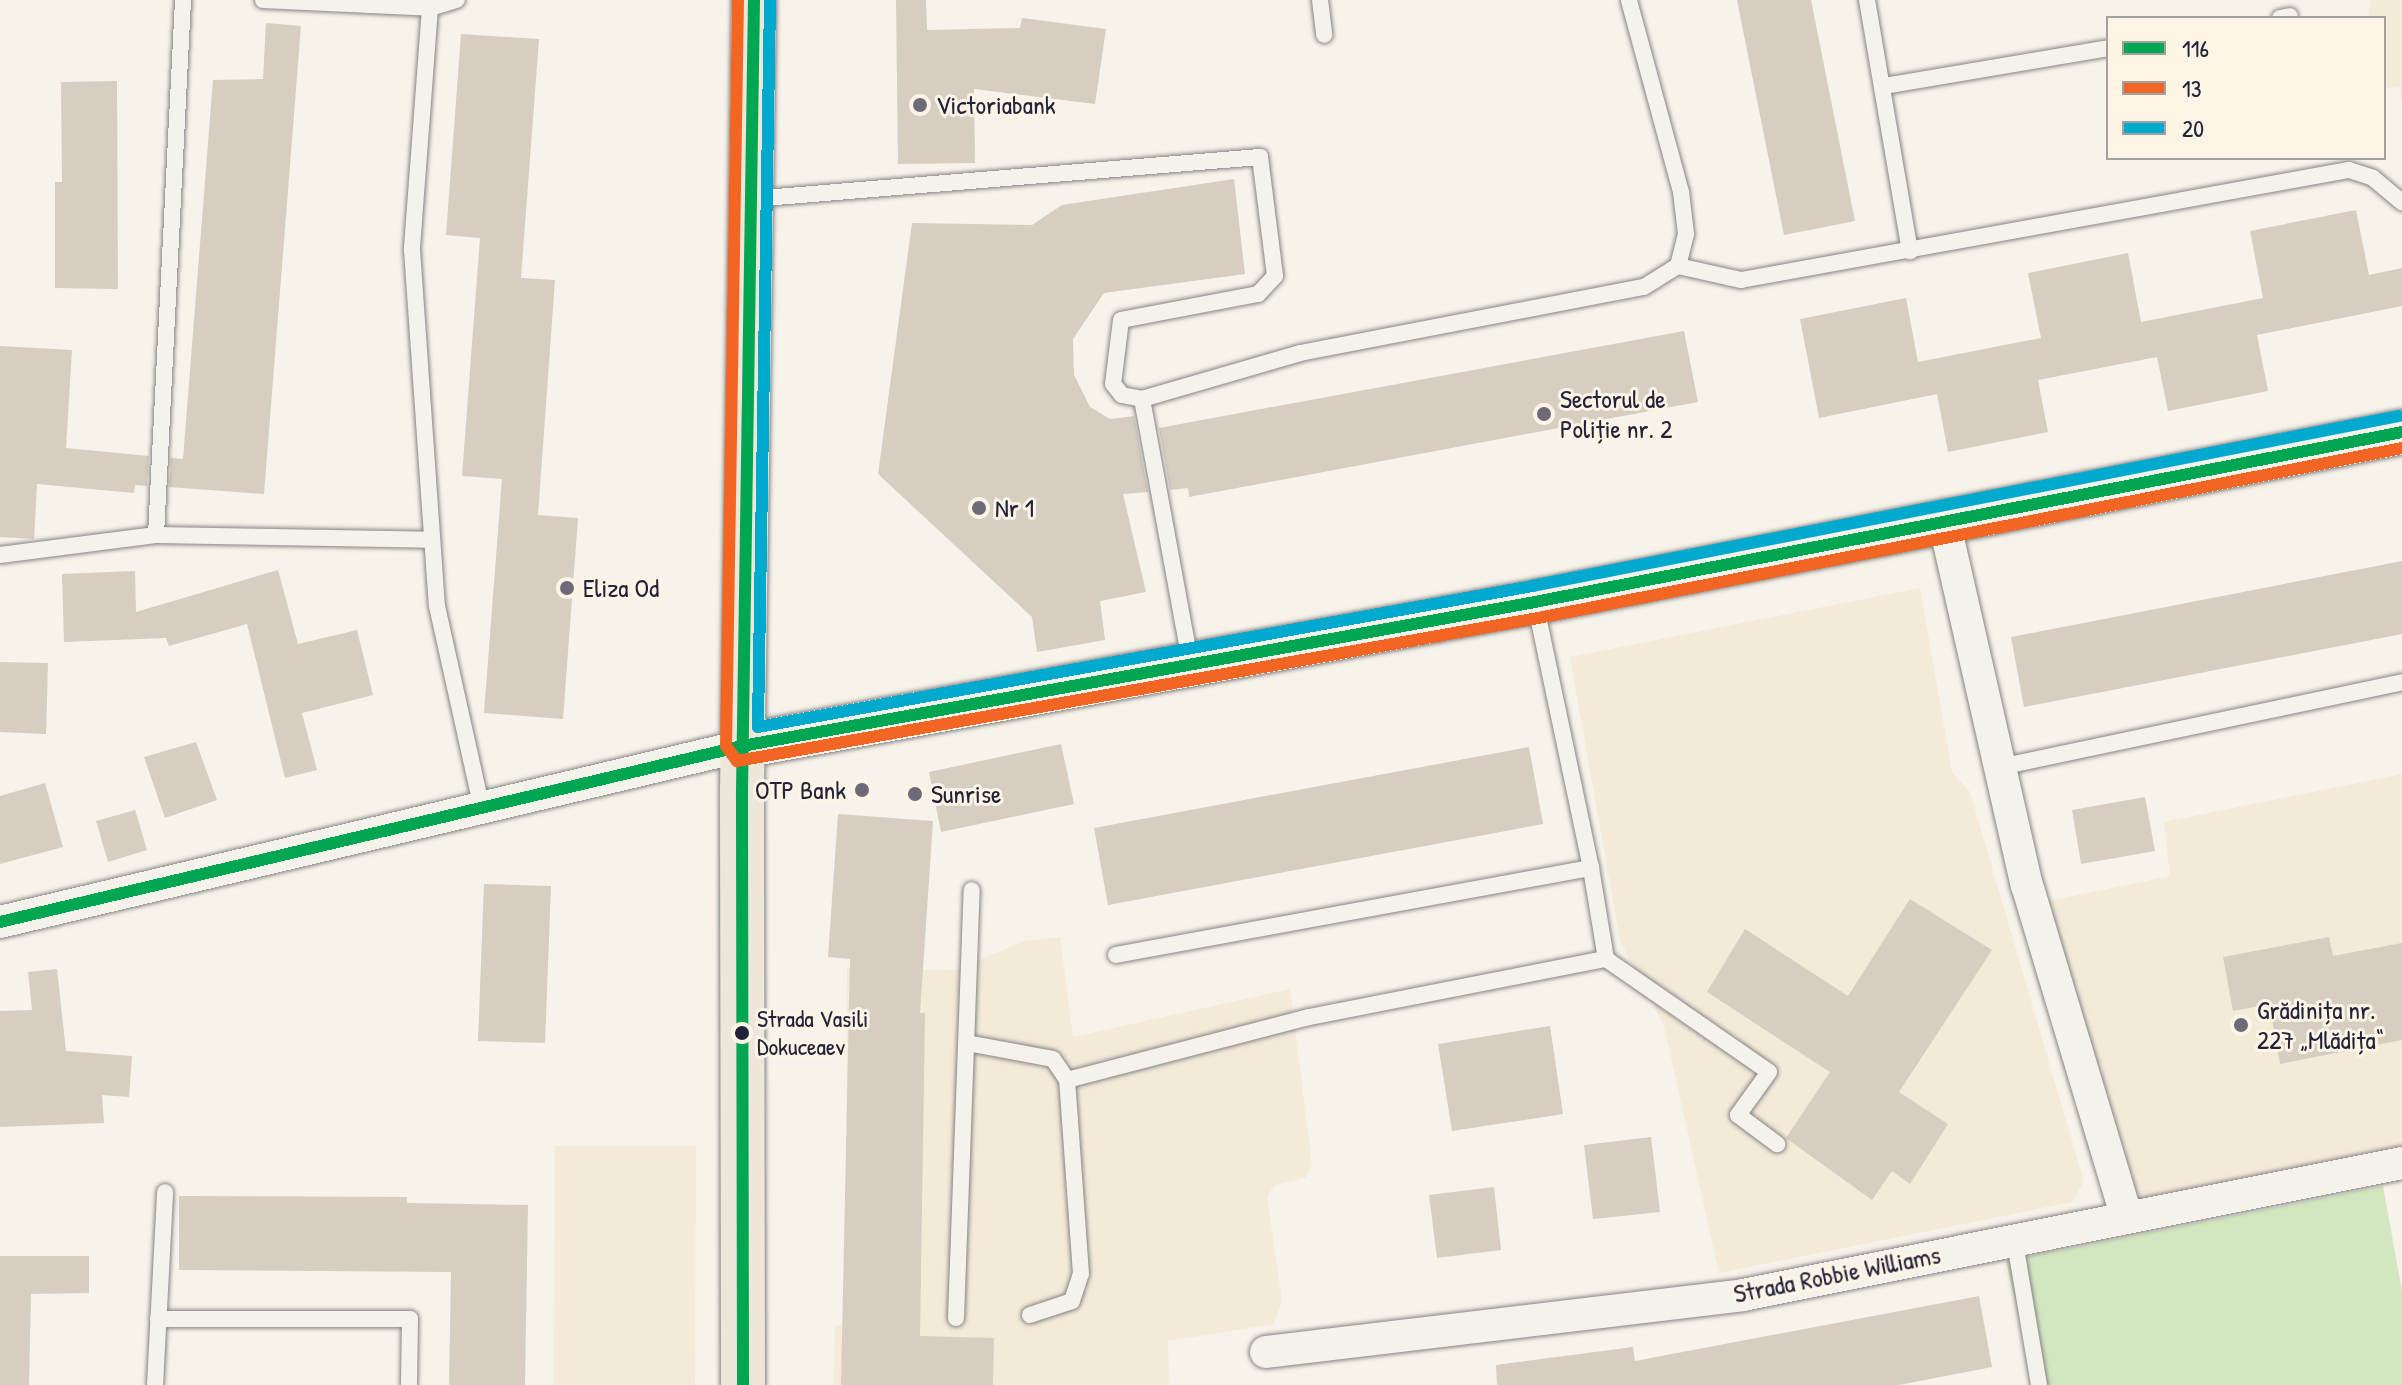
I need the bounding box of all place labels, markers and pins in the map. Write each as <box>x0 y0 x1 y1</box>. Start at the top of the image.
place label: Victoriabank <box>936 89 1055 121</box>
marker: Victoriabank <box>911 96 929 114</box>
place label: Sectorul de Poliție nr. 2 <box>1560 383 1672 444</box>
marker: Sectorul de Poliție nr. 2 <box>1535 405 1553 423</box>
place label: Nr 1 <box>995 492 1034 524</box>
marker: Nr 1 <box>970 499 988 517</box>
place label: Eliza Od <box>583 572 659 604</box>
marker: Eliza Od <box>558 579 576 597</box>
place label: OTP Bank <box>755 774 846 806</box>
place label: Sunrise <box>931 778 1001 810</box>
marker: OTP Bank <box>853 781 871 799</box>
marker: Sunrise <box>906 785 924 803</box>
place label: Grădinița nr. 227 „Mlădița“ <box>2257 994 2384 1056</box>
place label: Strada Vasili Dokuceaev <box>757 1005 868 1061</box>
marker: Grădinița nr. 227 „Mlădița“ <box>2232 1016 2250 1034</box>
marker: Strada Vasili Dokuceaev <box>734 1025 750 1041</box>

